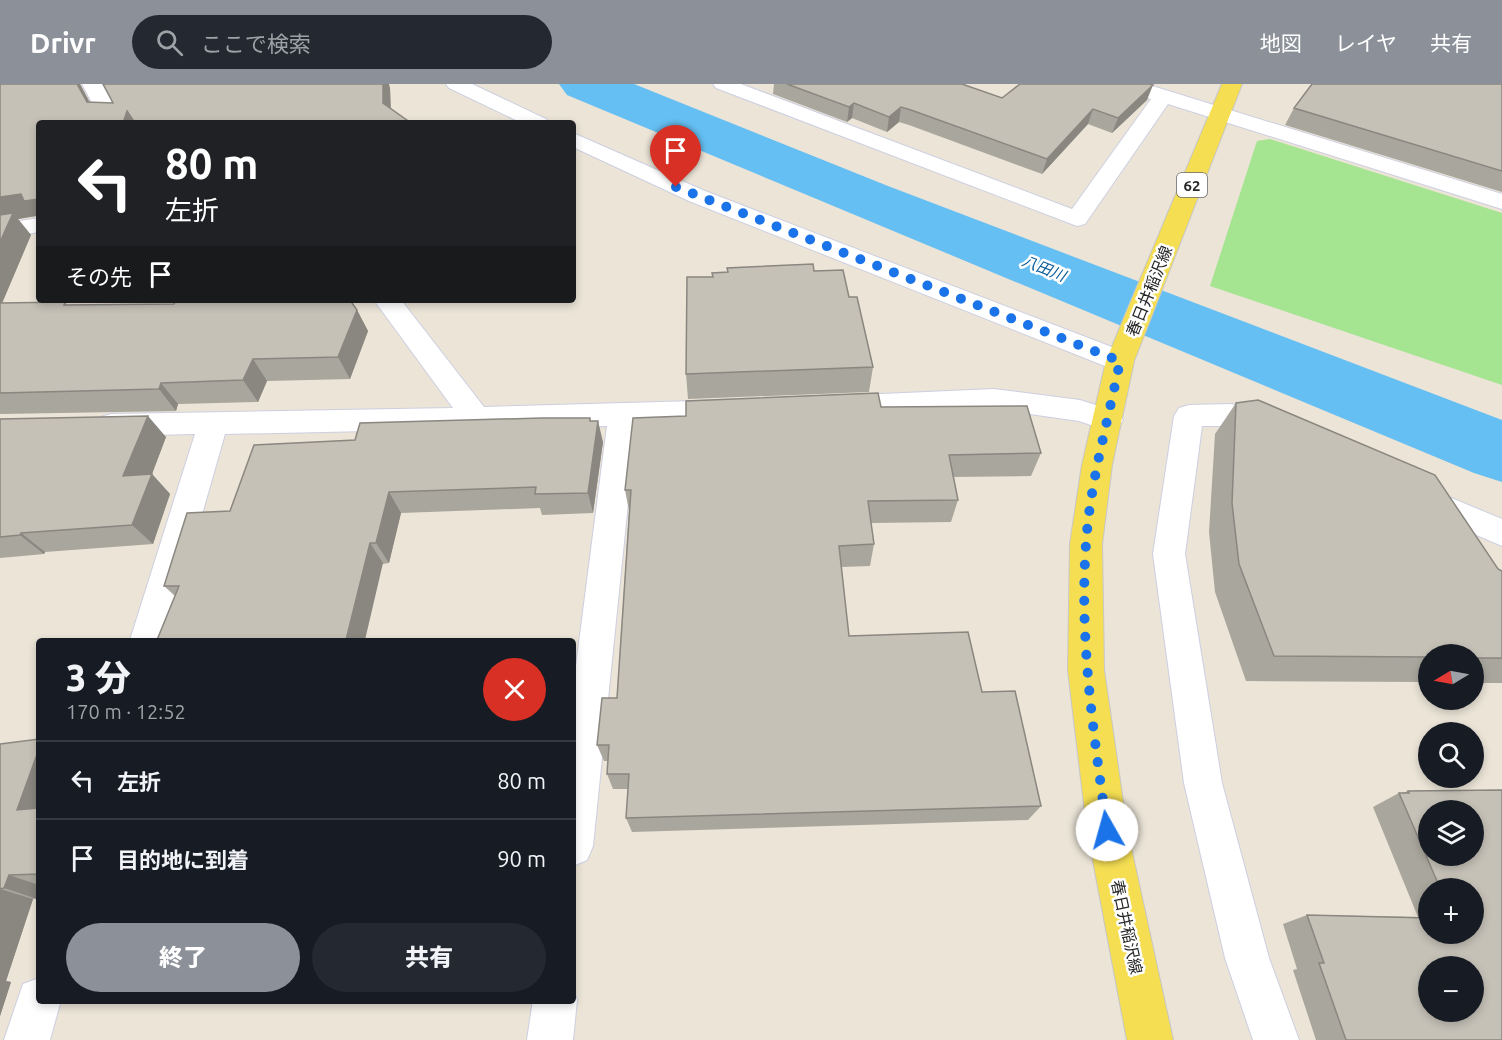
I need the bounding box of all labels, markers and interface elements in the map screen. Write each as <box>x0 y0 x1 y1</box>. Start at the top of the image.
search box <box>132 15 552 69</box>
icon: search <box>153 26 186 59</box>
text: Drivr <box>30 27 96 58</box>
text: ここで検索 <box>201 31 311 56</box>
text: 地図 <box>1260 31 1302 55</box>
text: レイヤ <box>1335 31 1397 55</box>
text: 共有 <box>1430 31 1472 55</box>
pin <box>650 125 701 187</box>
icon: arrive <box>659 134 692 167</box>
text: 80 m <box>165 140 259 187</box>
icon: left <box>66 144 144 222</box>
road number: 62 <box>1177 173 1207 197</box>
text: 左折 <box>165 195 219 225</box>
street label: 春日井稲沢線 <box>1123 243 1175 339</box>
water label: 八田川 <box>1020 252 1070 285</box>
icon: arrive <box>144 258 177 291</box>
text: その先 <box>66 264 132 289</box>
north arrow <box>1418 644 1484 710</box>
map controls <box>1418 644 1484 1022</box>
text: 3 分 <box>66 657 131 698</box>
button: close <box>483 658 546 721</box>
text: 170 m · 12:52 <box>66 700 186 723</box>
button: search <box>1418 722 1484 788</box>
icon: left <box>66 764 99 797</box>
text: 80 m <box>497 768 546 793</box>
text: 左折 <box>117 769 161 794</box>
position arrow <box>1075 798 1139 862</box>
button: layers <box>1418 800 1484 866</box>
icon: arrive <box>66 842 99 875</box>
text: 90 m <box>497 846 546 871</box>
text: 目的地に到着 <box>117 847 249 872</box>
street label: 春日井稲沢線 <box>1108 878 1146 976</box>
button: + <box>1418 878 1484 944</box>
button: 終了 <box>66 923 300 992</box>
button: 共有 <box>312 923 546 992</box>
button: − <box>1418 956 1484 1022</box>

